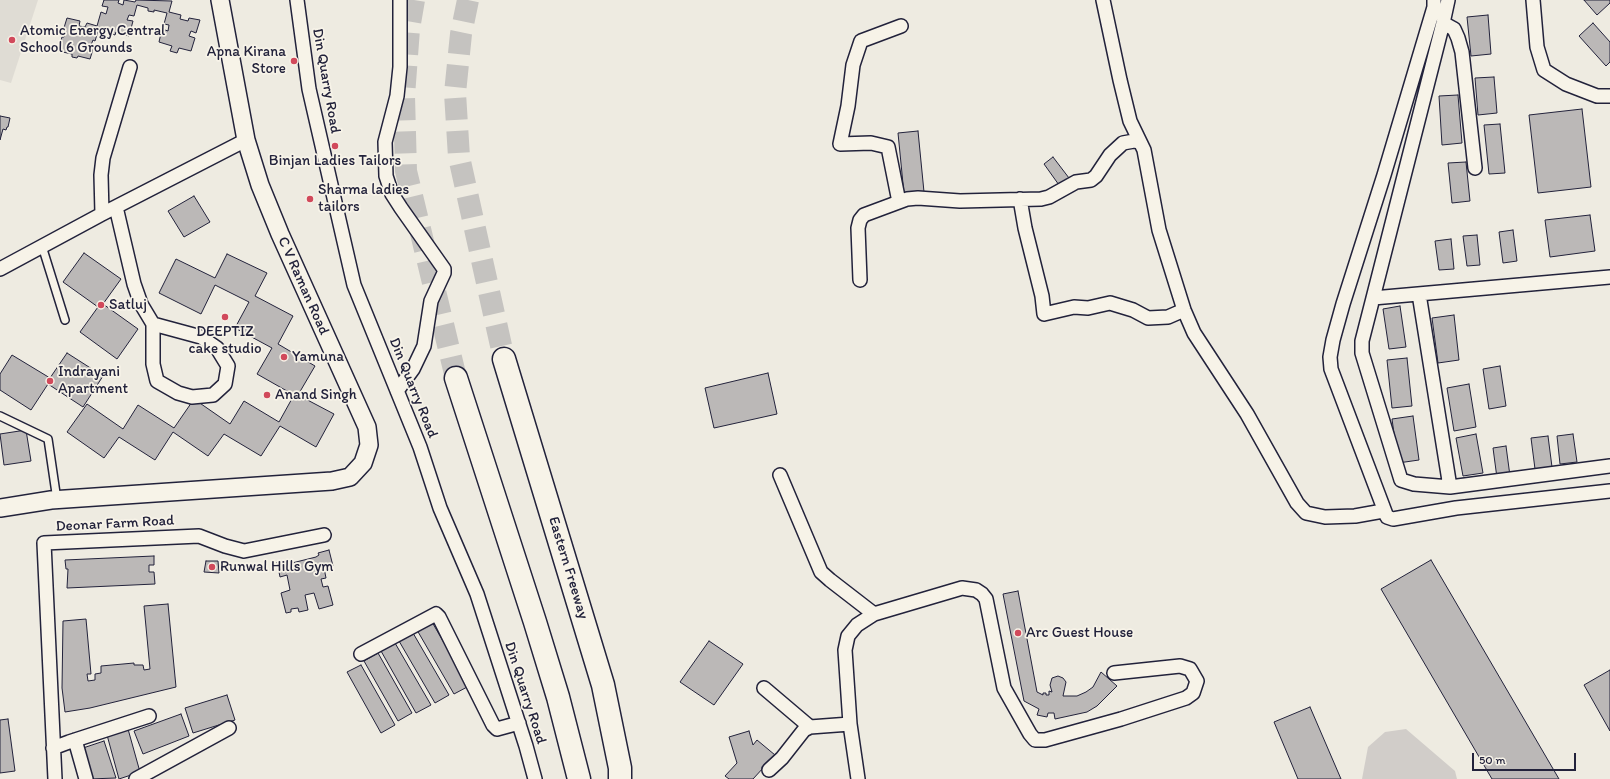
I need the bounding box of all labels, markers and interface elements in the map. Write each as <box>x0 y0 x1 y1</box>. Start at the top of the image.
place label: Atomic Energy Central School 6 Grounds <box>20 22 165 57</box>
street label: Din Quarry Road <box>308 27 344 135</box>
marker: Atomic Energy Central School 6 Grounds <box>7 35 17 45</box>
place label: Apna Kirana Store <box>207 43 286 78</box>
marker: Apna Kirana Store <box>289 56 299 66</box>
marker: Binjan Ladies Tailors <box>330 141 340 151</box>
place label: Binjan Ladies Tailors <box>269 152 401 170</box>
place label: Sharma ladies tailors <box>318 181 409 216</box>
marker: Sharma ladies tailors <box>305 194 315 204</box>
street label: C V Raman Road <box>273 234 333 338</box>
place label: Satluj <box>109 296 147 314</box>
marker: Satluj <box>96 300 106 310</box>
marker: DEEPTIZ cake studio <box>220 312 230 322</box>
place label: DEEPTIZ cake studio <box>188 323 262 358</box>
street label: Din Quarry Road <box>385 335 441 441</box>
place label: Yamuna <box>292 348 344 366</box>
marker: Yamuna <box>279 352 289 362</box>
place label: Indrayani Apartment <box>58 363 128 398</box>
marker: Indrayani Apartment <box>45 376 55 386</box>
place label: Anand Singh <box>275 386 357 404</box>
marker: Anand Singh <box>262 390 272 400</box>
street label: Deonar Farm Road <box>55 512 175 536</box>
street label: Eastern Freeway <box>544 515 592 621</box>
place label: Runwal Hills Gym <box>220 558 333 576</box>
marker: Runwal Hills Gym <box>207 562 217 572</box>
place label: Arc Guest House <box>1026 624 1133 642</box>
marker: Arc Guest House <box>1013 628 1023 638</box>
street label: Din Quarry Road <box>500 640 550 746</box>
scale bar <box>1474 745 1578 771</box>
text: 50 m <box>1479 753 1505 767</box>

